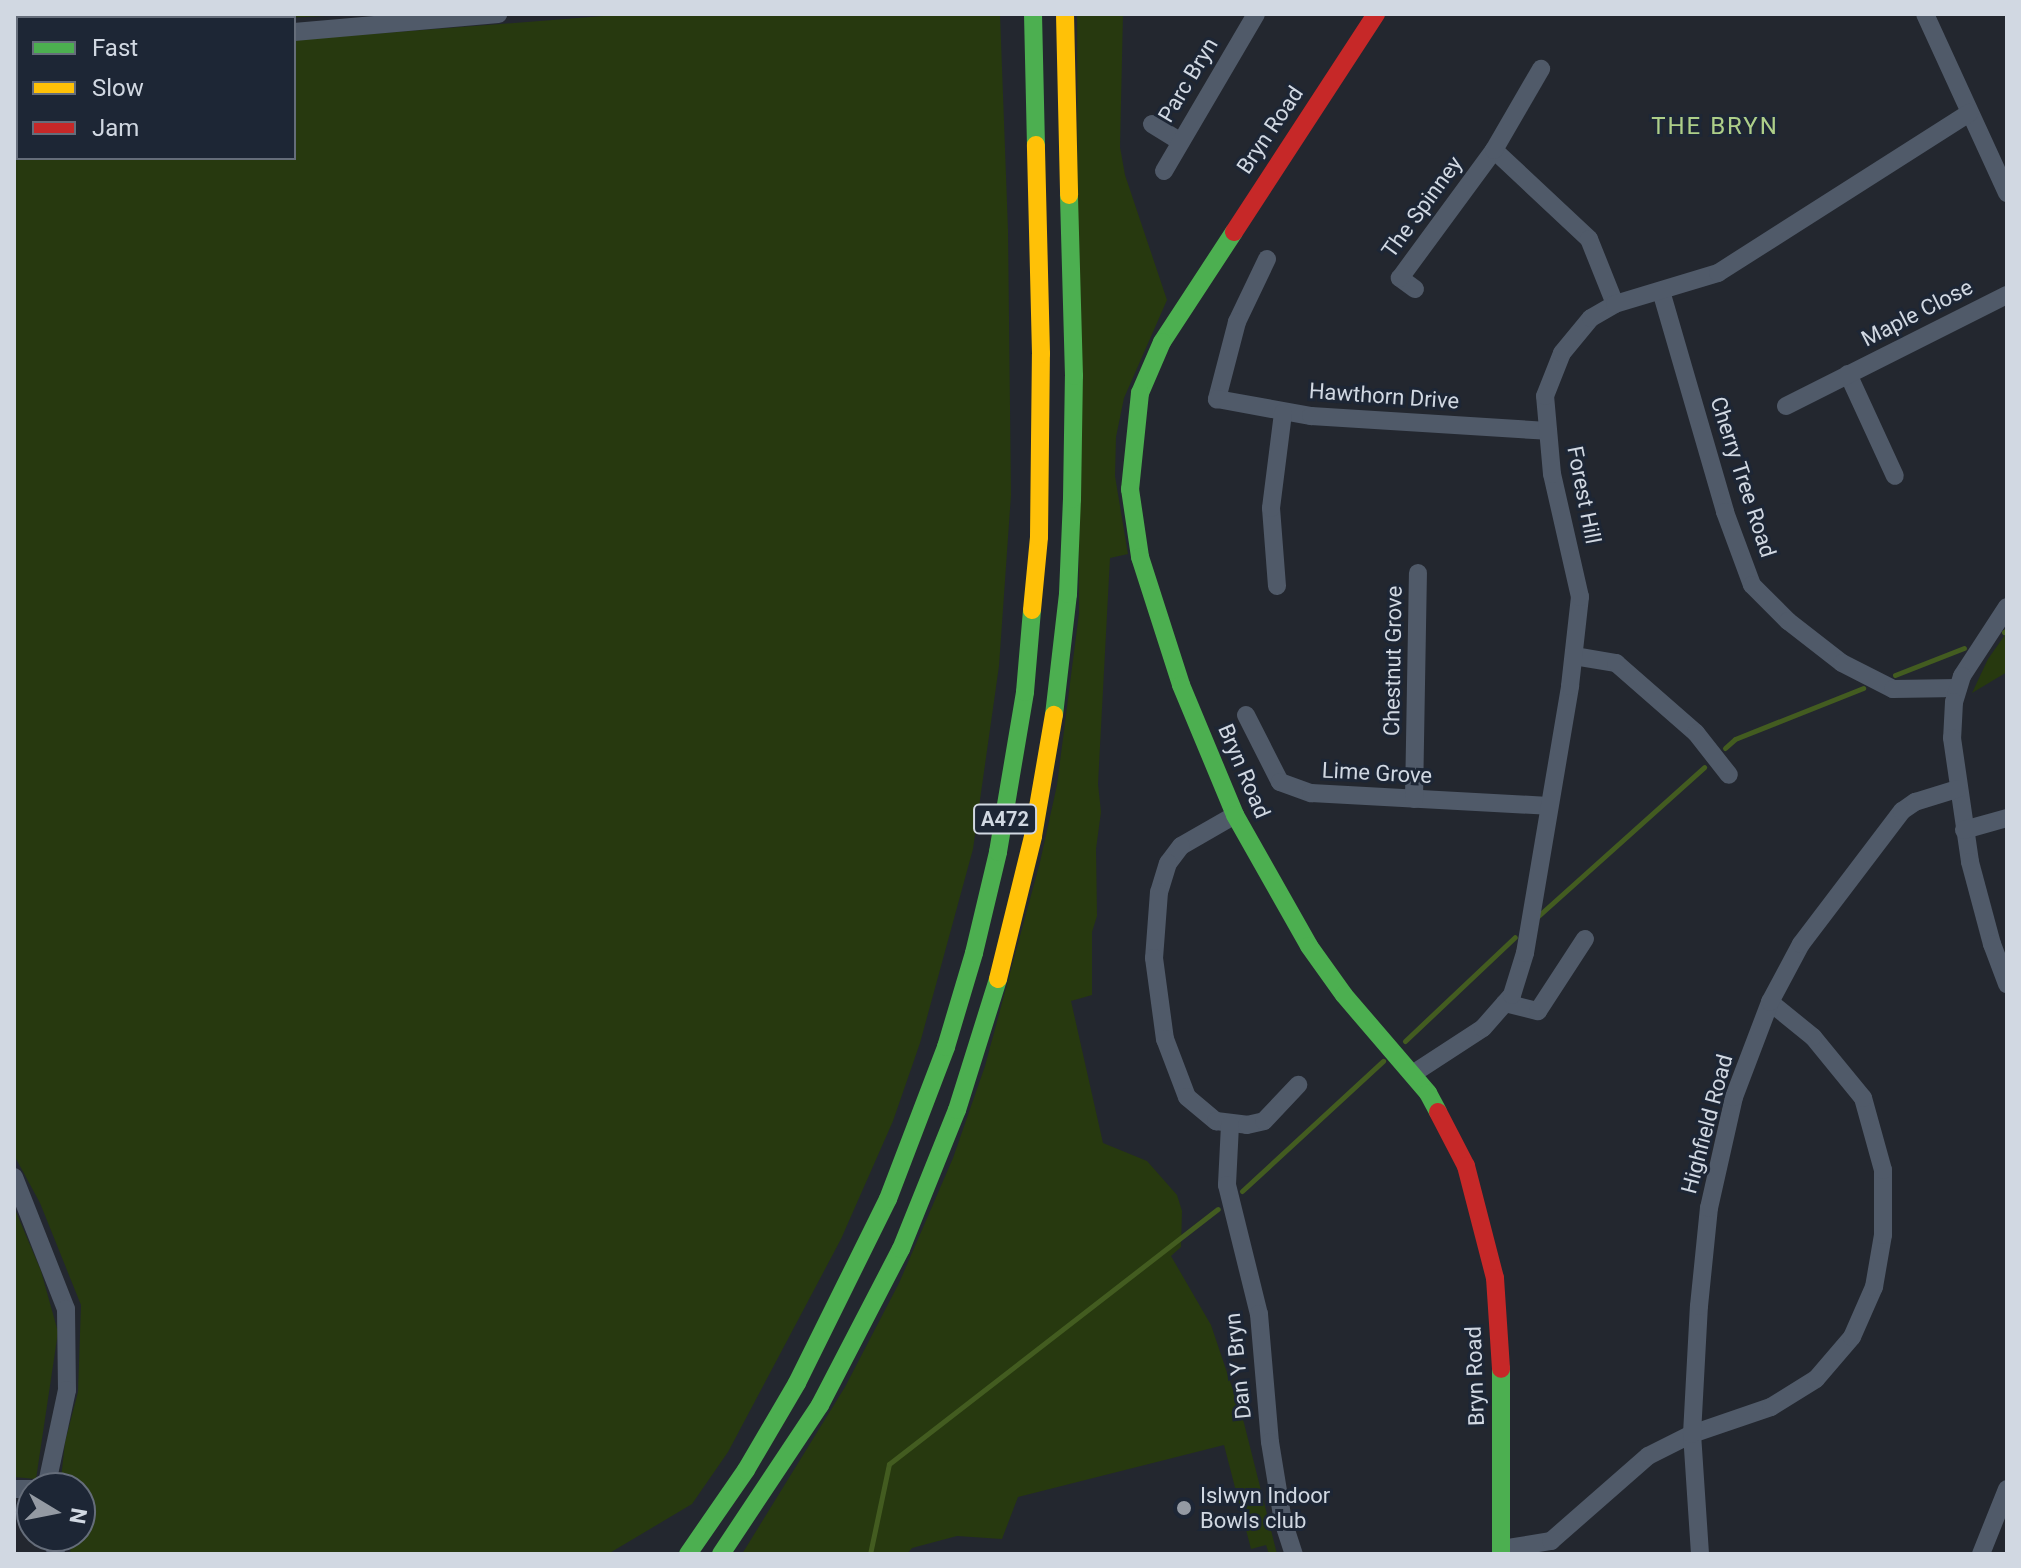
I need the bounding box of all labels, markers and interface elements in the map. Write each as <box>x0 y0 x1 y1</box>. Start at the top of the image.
legend <box>16 16 296 160</box>
street label: Parc Bryn <box>1153 33 1223 127</box>
text: Fast <box>92 34 138 62</box>
text: Slow <box>92 74 144 102</box>
street label: Bryn Road <box>1231 81 1309 179</box>
district label: THE BRYN <box>1651 113 1779 141</box>
text: Jam <box>92 114 139 142</box>
street label: The Spinney <box>1376 151 1468 263</box>
street label: Maple Close <box>1857 274 1977 352</box>
street label: Hawthorn Drive <box>1308 378 1460 414</box>
street label: Cherry Tree Road <box>1705 393 1781 561</box>
street label: Forest Hill <box>1562 444 1606 546</box>
street label: Chestnut Grove <box>1378 586 1408 736</box>
street label: Bryn Road <box>1212 720 1276 822</box>
street label: Lime Grove <box>1321 757 1433 789</box>
road number: A472 <box>973 803 1037 835</box>
street label: Highfield Road <box>1676 1051 1738 1197</box>
street label: Dan Y Bryn <box>1219 1312 1257 1420</box>
street label: Bryn Road <box>1460 1326 1490 1426</box>
north arrow <box>16 1472 96 1552</box>
place label: Islwyn Indoor Bowls club <box>1200 1482 1330 1534</box>
marker: Islwyn Indoor Bowls club <box>1175 1499 1193 1517</box>
text: N <box>64 1506 92 1526</box>

